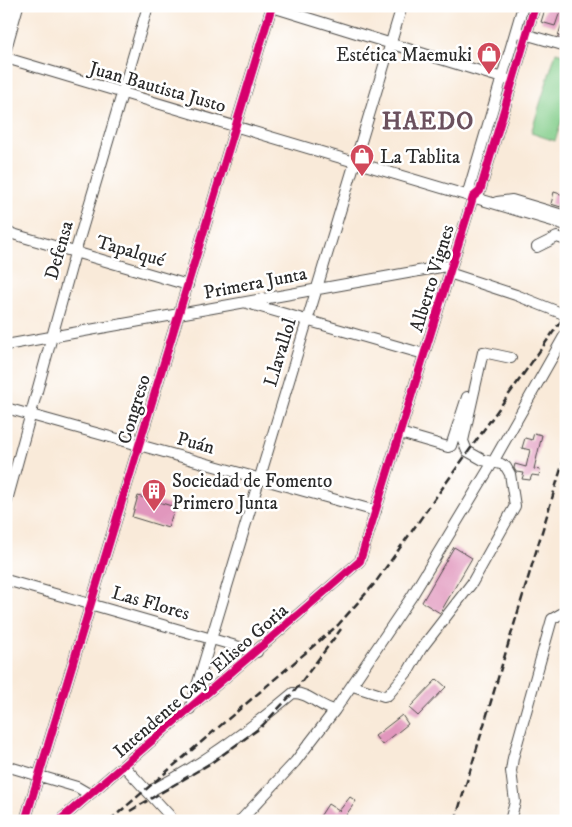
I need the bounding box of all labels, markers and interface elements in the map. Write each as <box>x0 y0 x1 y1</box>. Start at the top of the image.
shop icon: Estética Maemuki <box>476 41 502 75</box>
place label: Estética Maemuki <box>336 44 472 67</box>
street label: Juan Bautista Justo <box>85 56 229 118</box>
district label: HAEDO <box>382 107 474 137</box>
shop icon: La Tablita <box>349 143 375 177</box>
place label: La Tablita <box>380 146 460 169</box>
street label: Defensa <box>40 218 79 283</box>
street label: Alberto Vignes <box>405 222 460 335</box>
street label: Tapalqué <box>93 231 168 273</box>
street label: Primera Junta <box>202 262 309 305</box>
street label: Llavallol <box>259 315 302 389</box>
street label: Congreso <box>113 372 156 447</box>
street label: Puán <box>174 427 217 460</box>
place label: Sociedad de Fomento Primero Junta <box>172 470 332 515</box>
building icon: Sociedad de Fomento Primero Junta <box>141 478 167 512</box>
street label: Las Flores <box>109 581 192 626</box>
street label: Intendente Cayo Eliseo Goria <box>109 599 293 763</box>

